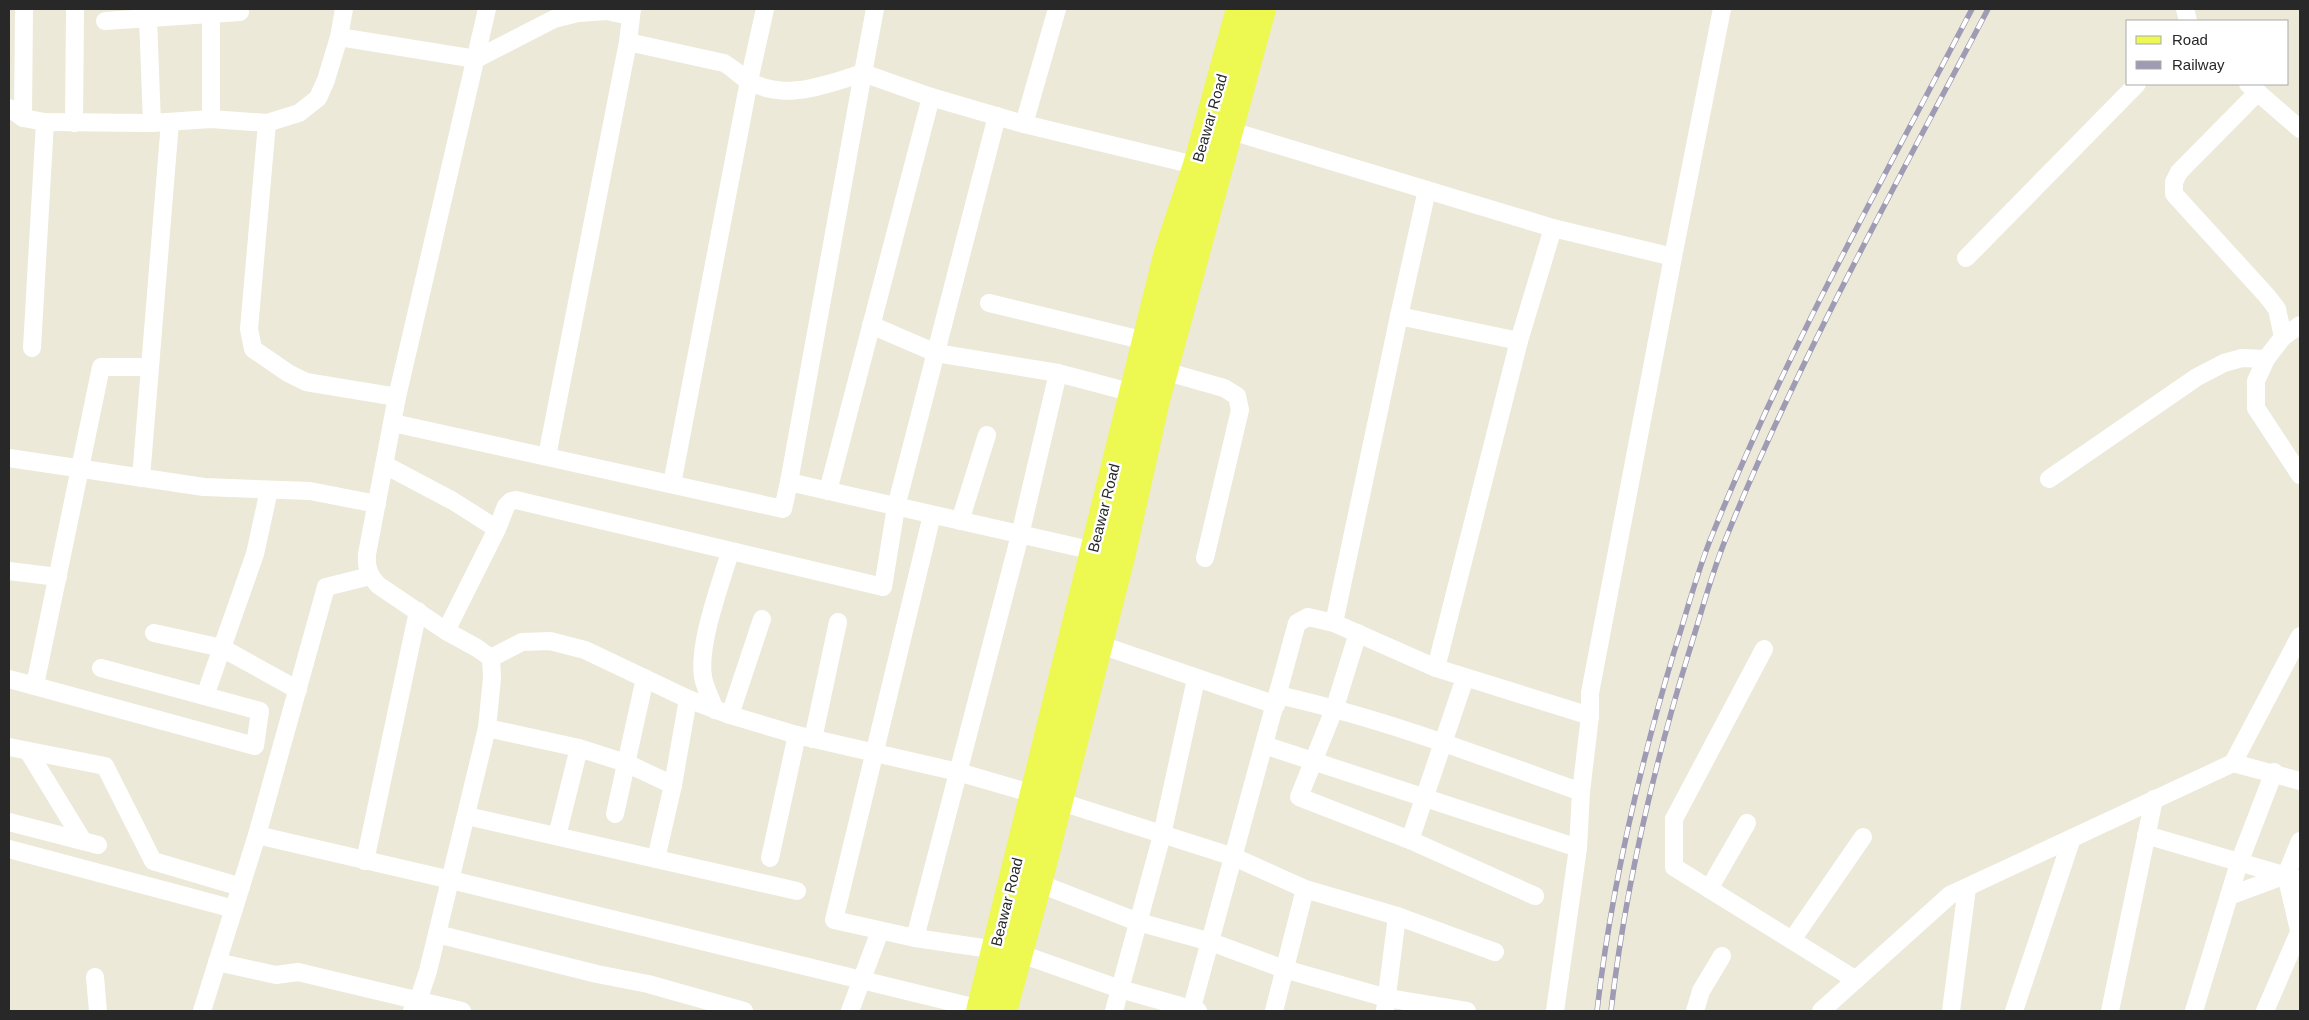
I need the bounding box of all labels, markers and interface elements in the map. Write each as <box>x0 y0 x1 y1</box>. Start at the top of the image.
legend <box>2126 20 2289 85</box>
text: Road <box>2172 31 2208 48</box>
text: Railway <box>2172 56 2225 73</box>
street label: Beawar Road <box>1189 72 1230 164</box>
street label: Beawar Road <box>1084 462 1123 554</box>
street label: Beawar Road <box>987 856 1026 948</box>

